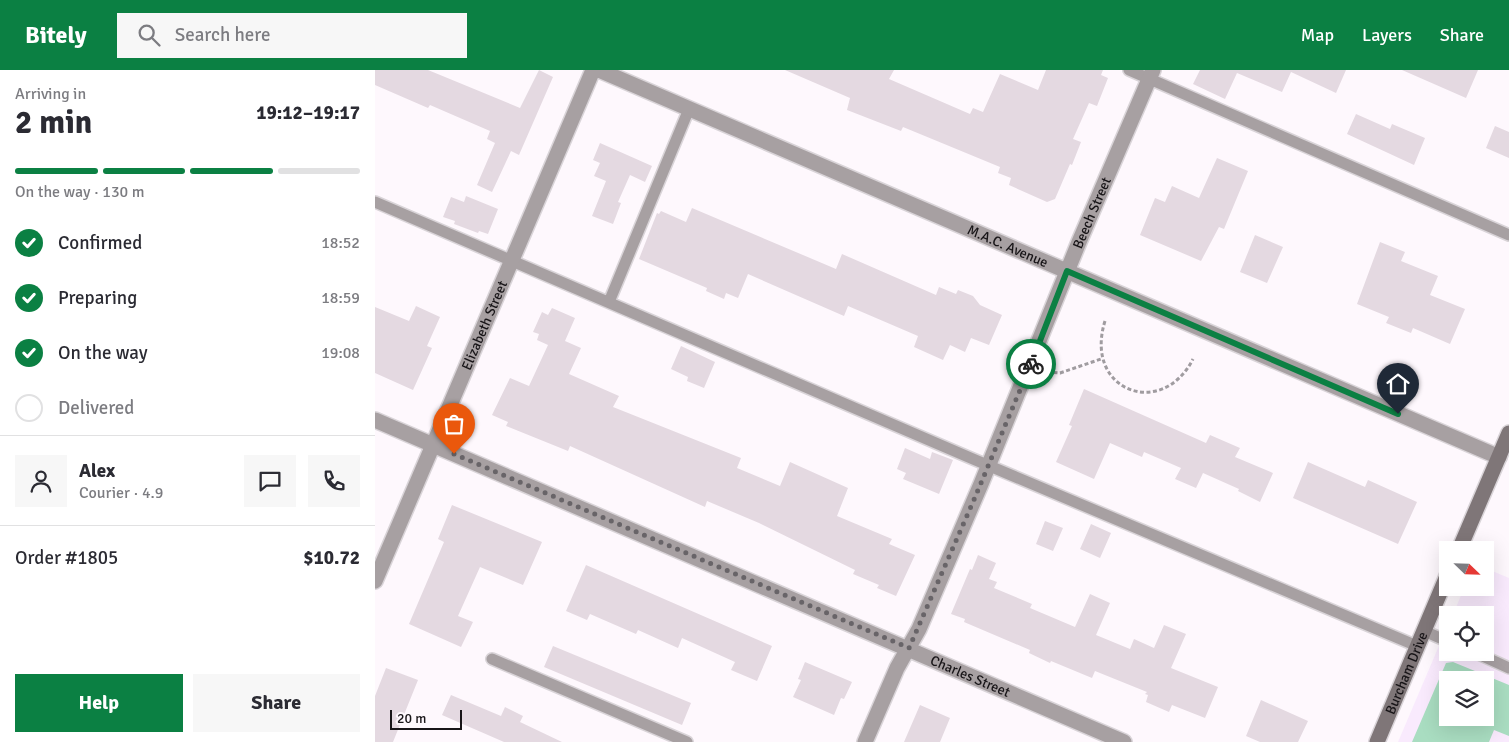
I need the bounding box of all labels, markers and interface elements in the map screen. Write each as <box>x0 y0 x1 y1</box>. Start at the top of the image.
search box <box>117 13 467 58</box>
text: Bitely <box>25 20 87 50</box>
icon: search <box>135 21 163 49</box>
text: Search here <box>175 23 270 47</box>
text: Map <box>1301 24 1334 46</box>
text: Layers <box>1362 24 1412 46</box>
text: Share <box>1440 24 1484 46</box>
text: Arriving in <box>15 84 86 104</box>
text: 19:12–19:17 <box>256 101 360 125</box>
text: 2 min <box>15 103 92 142</box>
street label: Beech Street <box>1069 174 1115 251</box>
text: On the way · 130 m <box>15 182 145 202</box>
street label: M.A.C. Avenue <box>965 221 1051 271</box>
icon: check <box>15 229 43 257</box>
text: Confirmed <box>58 231 142 255</box>
text: 18:52 <box>321 233 360 253</box>
street label: Elizabeth Street <box>458 278 511 373</box>
icon: check <box>15 284 43 312</box>
text: Preparing <box>58 286 137 310</box>
text: 18:59 <box>321 288 360 308</box>
icon: check <box>15 339 43 367</box>
courier <box>1006 339 1056 389</box>
text: On the way <box>58 341 148 365</box>
text: 19:08 <box>321 343 360 363</box>
icon: bike <box>1017 350 1045 378</box>
pin <box>1377 363 1419 414</box>
icon: home <box>1384 370 1412 398</box>
text: Delivered <box>58 396 134 420</box>
pin <box>433 403 475 454</box>
icon: bag <box>440 410 468 438</box>
button: person <box>15 455 67 507</box>
button: chat <box>244 455 296 507</box>
button: phone <box>308 455 360 507</box>
text: Alex <box>79 459 115 483</box>
text: Courier · 4.9 <box>79 483 163 503</box>
north arrow <box>1439 541 1494 596</box>
map controls <box>1439 541 1494 726</box>
text: Order #1805 <box>15 546 118 570</box>
text: $10.72 <box>303 546 360 570</box>
button: locate <box>1439 606 1494 661</box>
street label: Burcham Drive <box>1382 629 1432 717</box>
street label: Charles Street <box>928 652 1013 701</box>
button: layers <box>1439 671 1494 726</box>
button: Help <box>15 674 183 732</box>
button: Share <box>193 674 360 732</box>
scale bar <box>390 707 463 730</box>
text: 20 m <box>397 710 426 727</box>

